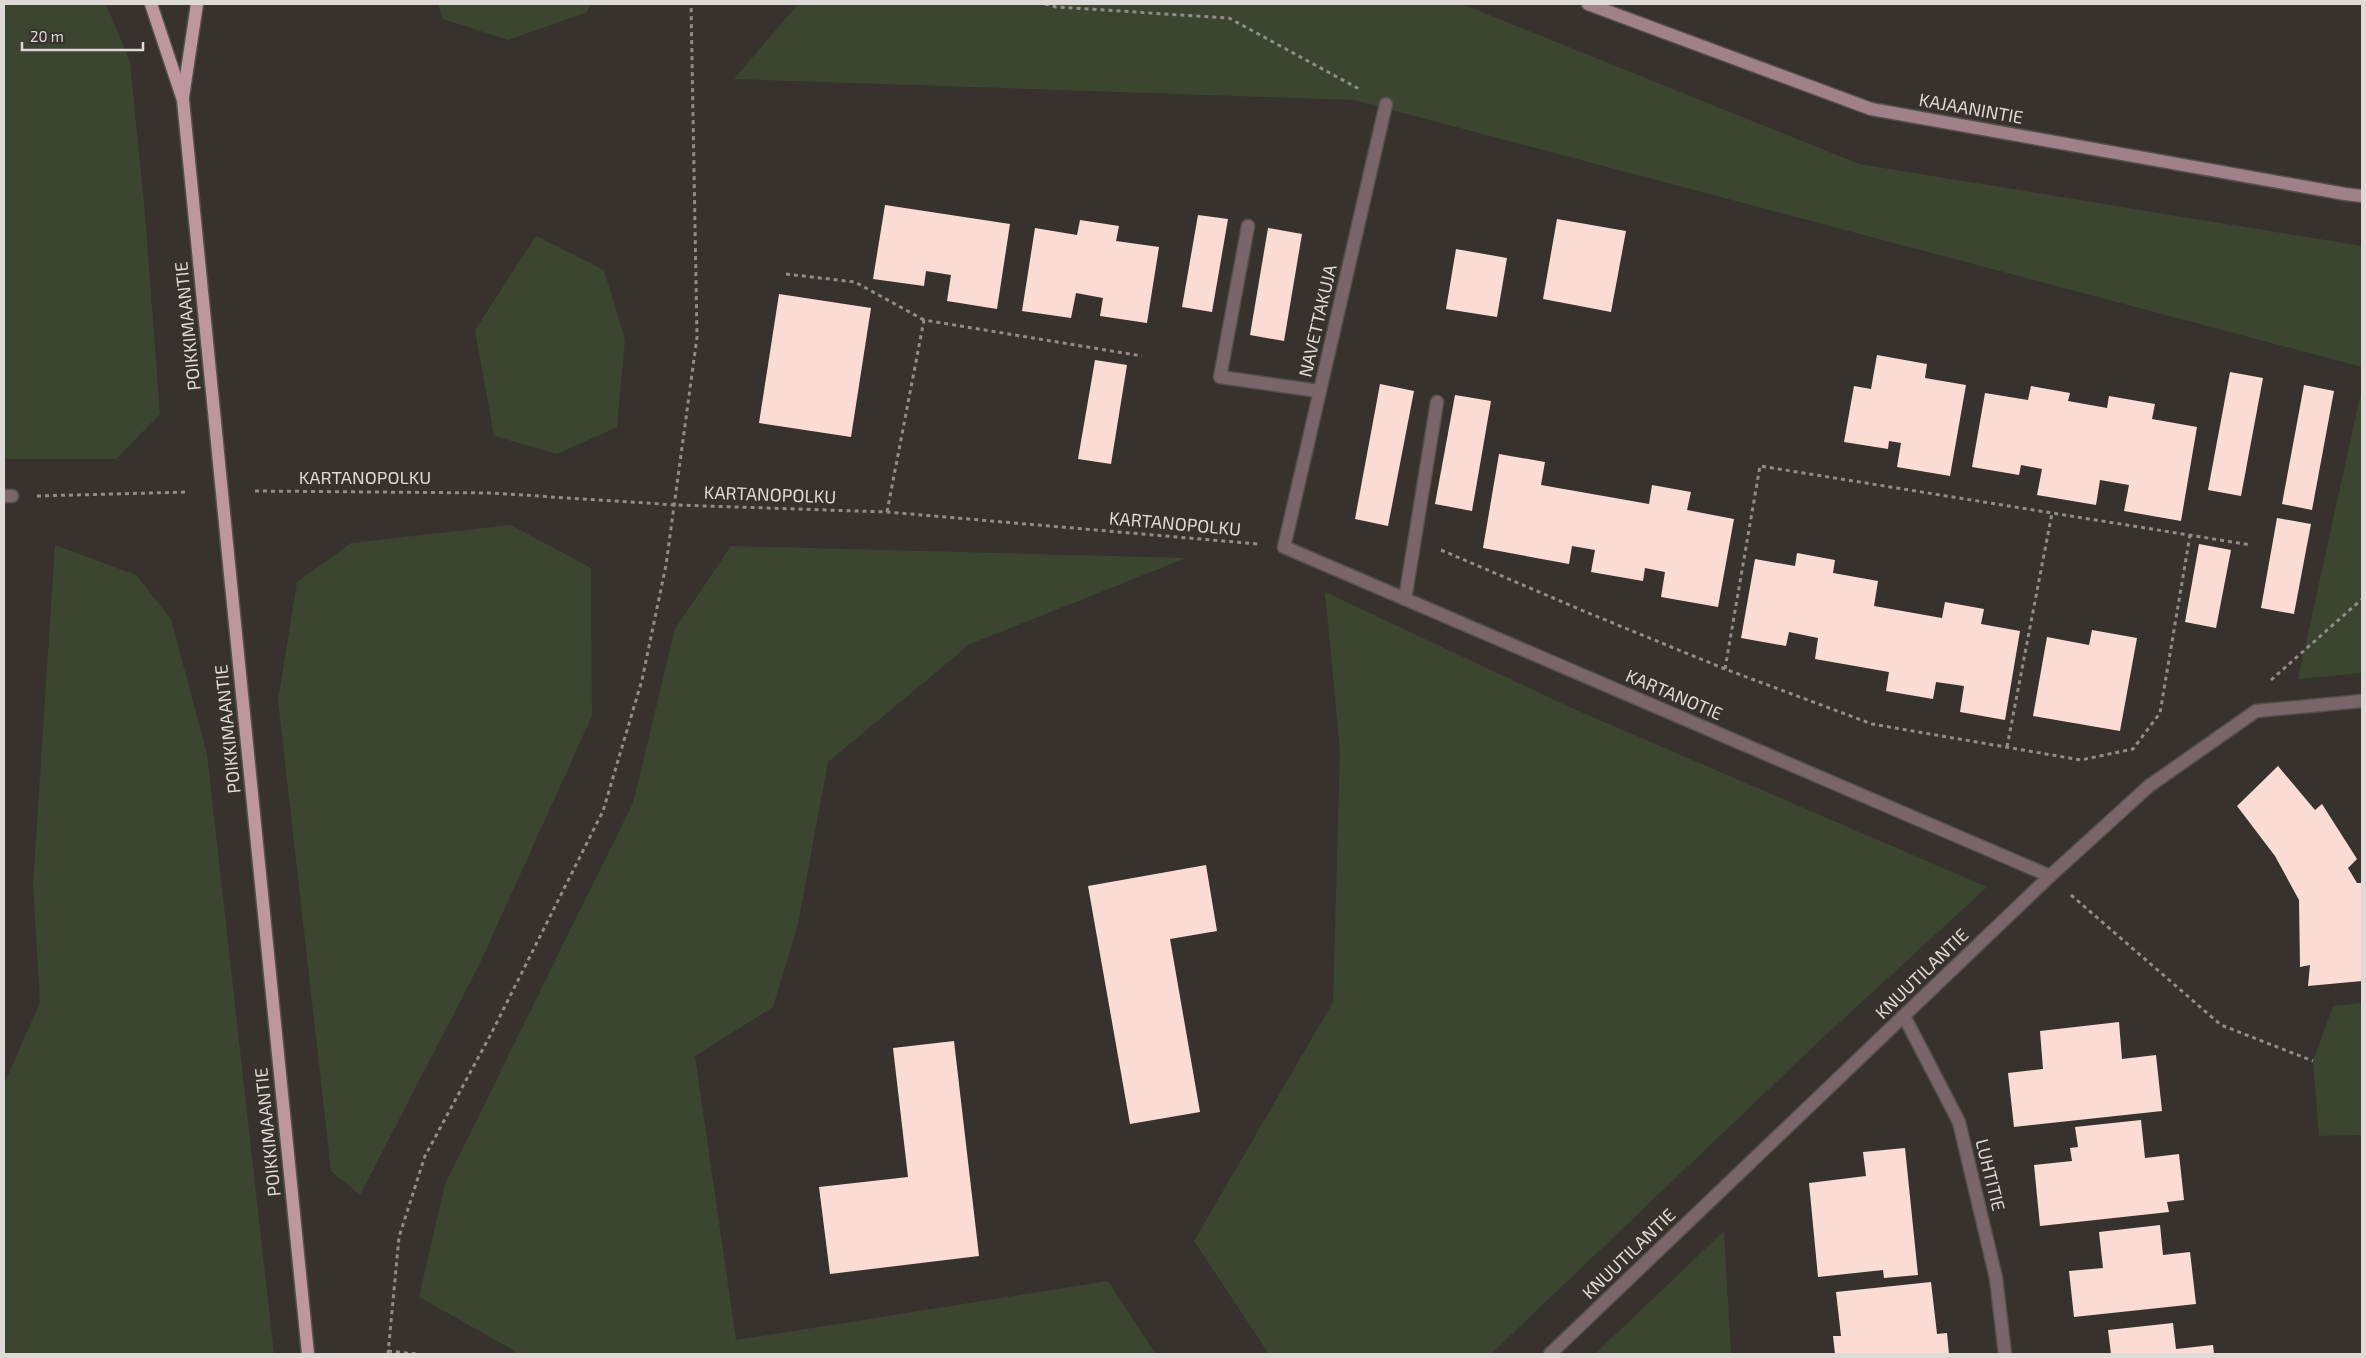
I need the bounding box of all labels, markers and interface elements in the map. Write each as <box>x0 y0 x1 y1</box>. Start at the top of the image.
scale bar <box>22 20 144 52</box>
text: 20 m <box>30 27 64 45</box>
street label: KAJAANINTIE <box>1917 88 2025 128</box>
street label: POIKKIMAANTIE <box>169 261 205 392</box>
street label: NAVETTAKUJA <box>1293 261 1341 379</box>
street label: KARTANOPOLKU <box>299 466 431 488</box>
street label: KARTANOPOLKU <box>703 481 837 507</box>
street label: KARTANOPOLKU <box>1108 506 1242 540</box>
street label: POIKKIMAANTIE <box>209 664 245 795</box>
street label: KARTANOTIE <box>1623 664 1726 724</box>
street label: KNUUTILANTIE <box>1870 923 1972 1023</box>
street label: POIKKIMAANTIE <box>249 1067 285 1198</box>
street label: LUHTITIE <box>1971 1136 2011 1213</box>
street label: KNUUTILANTIE <box>1577 1203 1679 1303</box>

